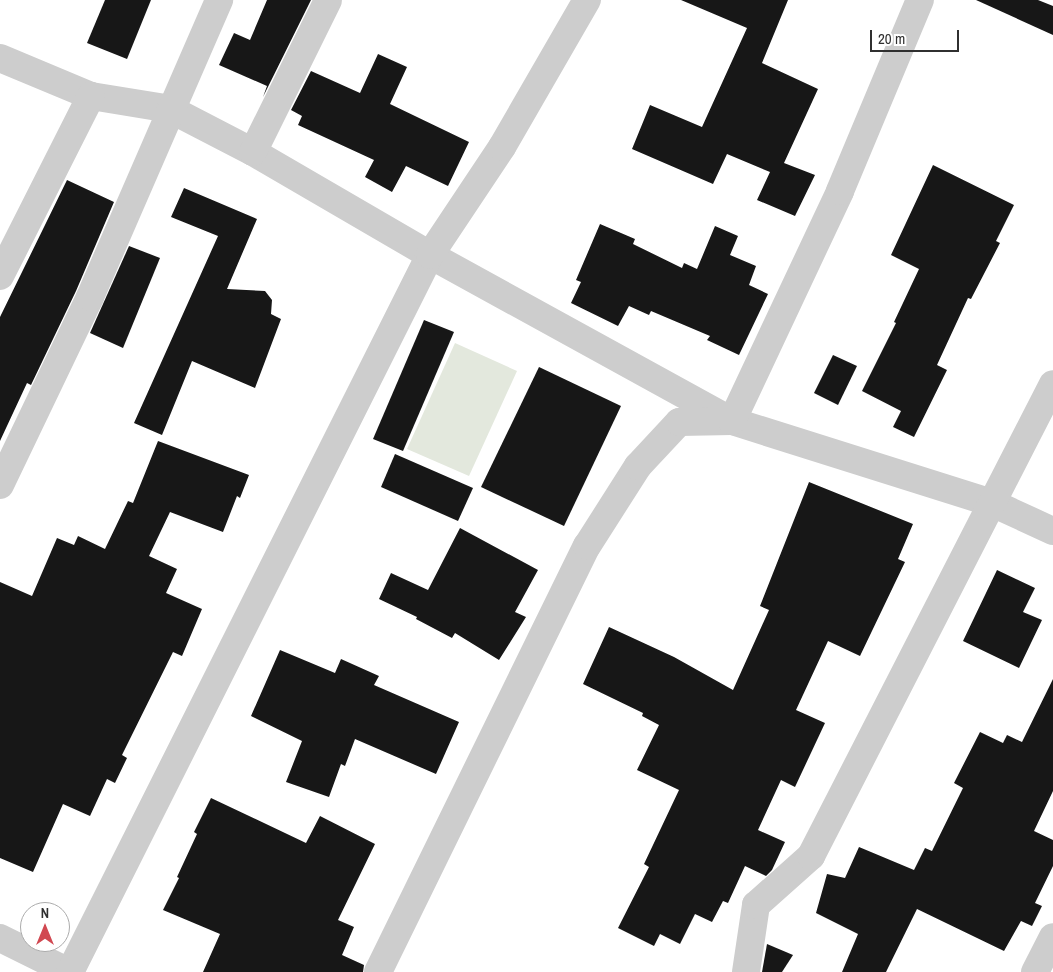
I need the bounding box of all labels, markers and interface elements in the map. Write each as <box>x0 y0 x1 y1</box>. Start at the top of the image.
scale bar <box>873 20 962 52</box>
text: 20 m <box>878 28 905 49</box>
north arrow <box>20 902 70 952</box>
text: N <box>41 904 49 922</box>

